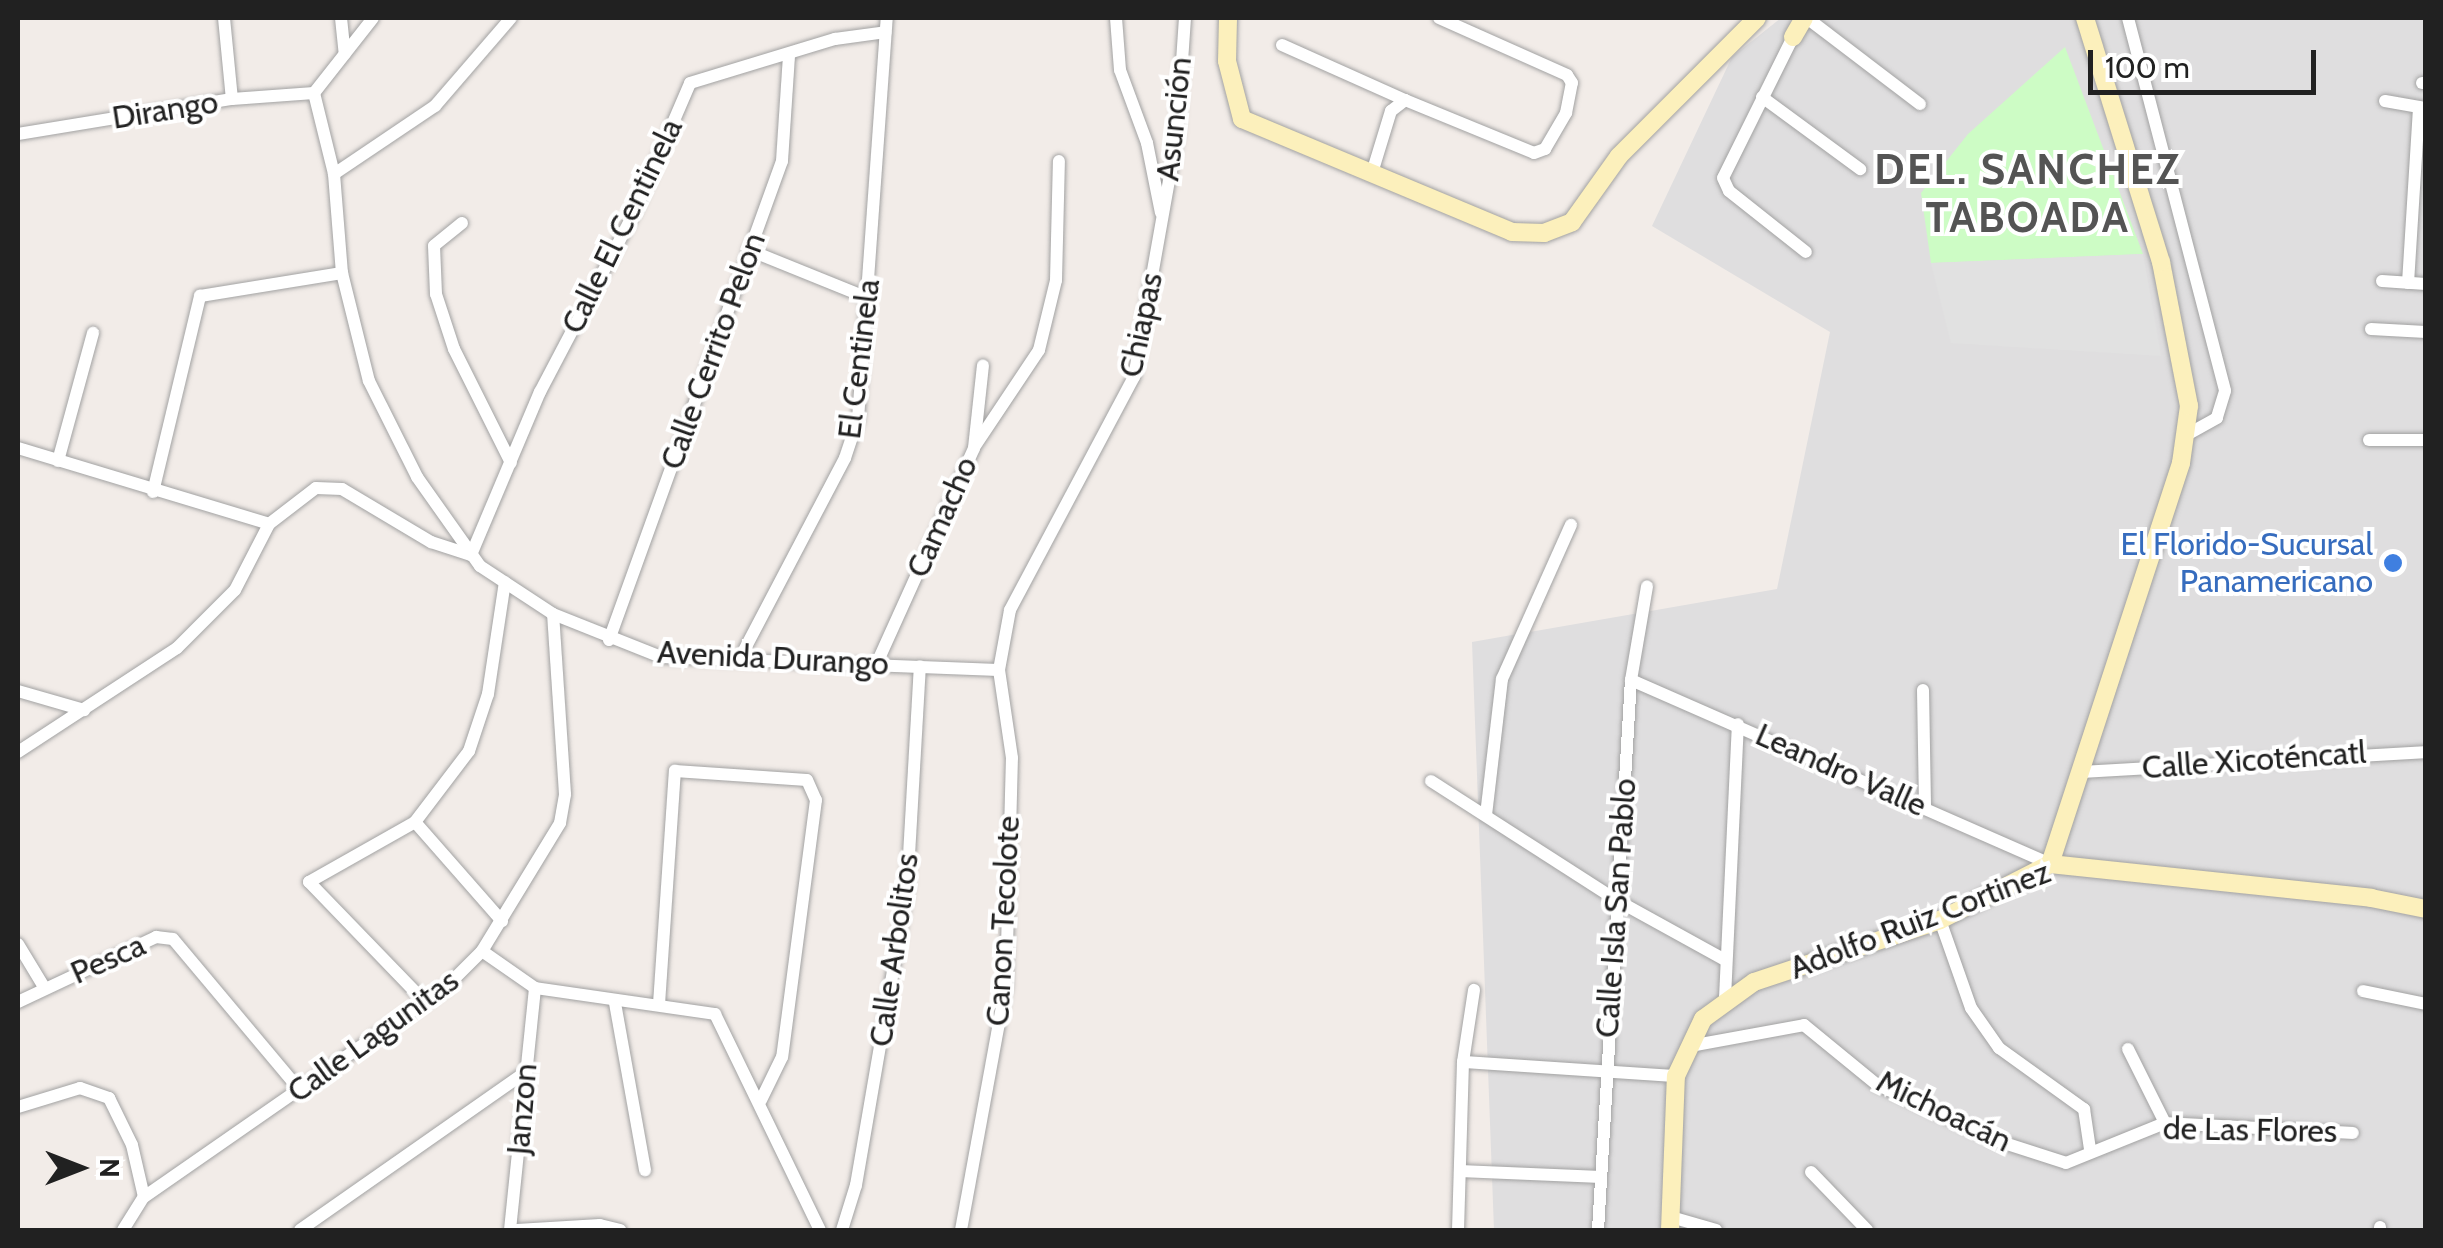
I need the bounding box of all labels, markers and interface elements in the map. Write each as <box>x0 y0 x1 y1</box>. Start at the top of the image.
scale bar <box>2093 30 2320 92</box>
text: 100 m <box>2105 49 2190 86</box>
street label: Asunción <box>1148 55 1200 183</box>
street label: Dirango <box>109 83 221 137</box>
street label: Calle El Centinela <box>553 112 691 340</box>
district label: DEL. SANCHEZ TABOADA <box>1874 144 2182 242</box>
street label: Calle Cerrito Pelon <box>652 228 774 474</box>
street label: Chiapas <box>1111 269 1171 381</box>
street label: El Centinela <box>830 277 888 441</box>
street label: Camacho <box>898 451 986 583</box>
place label: El Florido-Sucursal Panamericano <box>2121 526 2373 601</box>
marker: El Florido-Sucursal Panamericano <box>2382 552 2404 574</box>
street label: Avenida Durango <box>656 633 890 683</box>
street label: Leandro Valle <box>1750 715 1932 825</box>
street label: Calle Xicoténcatl <box>2141 733 2367 787</box>
street label: Calle Isla San Pablo <box>1588 777 1644 1039</box>
street label: Canon Tecolote <box>978 815 1028 1027</box>
street label: Calle Arbolitos <box>861 851 927 1049</box>
street label: Adolfo Ruiz Cortinez <box>1784 853 2056 987</box>
street label: Pesca <box>65 926 151 992</box>
street label: Calle Lagunitas <box>280 961 466 1111</box>
street label: Janzon <box>499 1062 545 1156</box>
street label: Michoacán <box>1870 1062 2018 1160</box>
street label: de Las Flores <box>2163 1109 2337 1151</box>
north arrow <box>30 1118 130 1218</box>
text: N <box>93 1158 127 1178</box>

